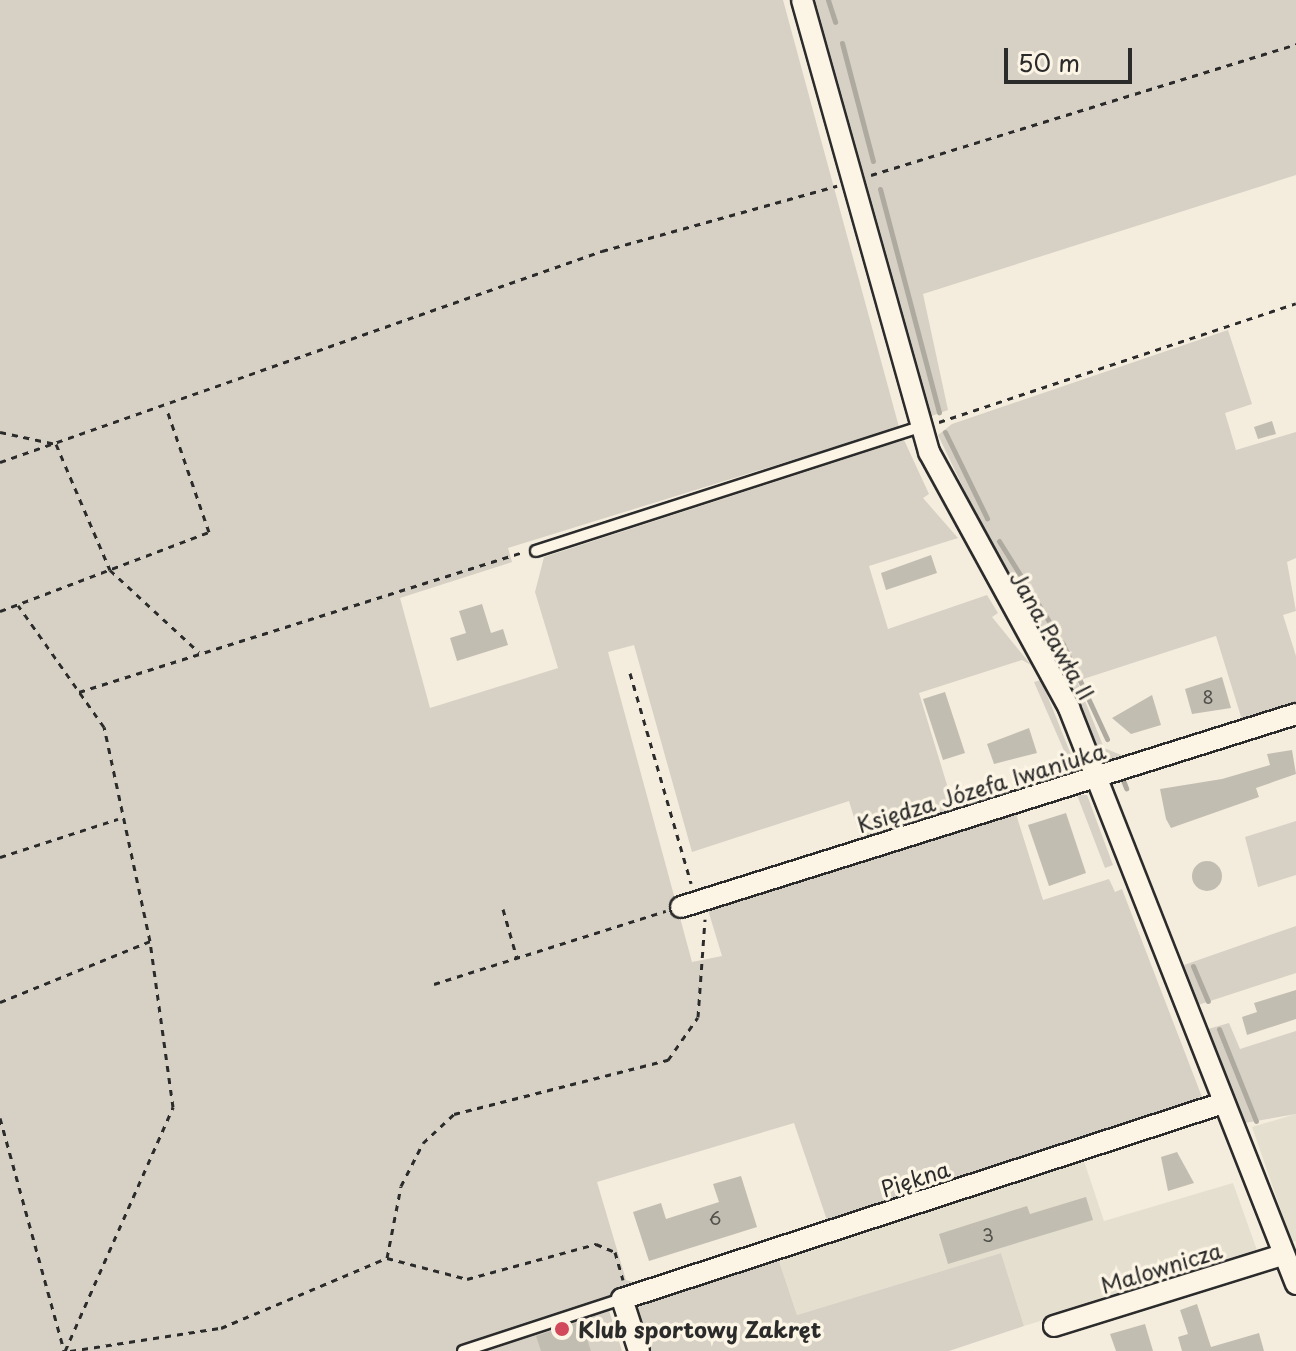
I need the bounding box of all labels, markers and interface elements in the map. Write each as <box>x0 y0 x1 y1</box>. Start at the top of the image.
scale bar <box>1008 32 1136 82</box>
text: 50 m <box>1018 44 1080 80</box>
street label: Jana Pawła II <box>1006 566 1100 704</box>
house number: 8 <box>1202 686 1214 708</box>
street label: Księdza Józefa Iwaniuka <box>853 736 1109 838</box>
street label: Piękna <box>877 1155 953 1201</box>
house number: 6 <box>709 1207 721 1229</box>
house number: 3 <box>982 1224 994 1246</box>
street label: Malownicza <box>1097 1236 1225 1298</box>
place label: Klub sportowy Zakręt <box>578 1316 821 1342</box>
marker: Klub sportowy Zakręt <box>553 1320 571 1338</box>

